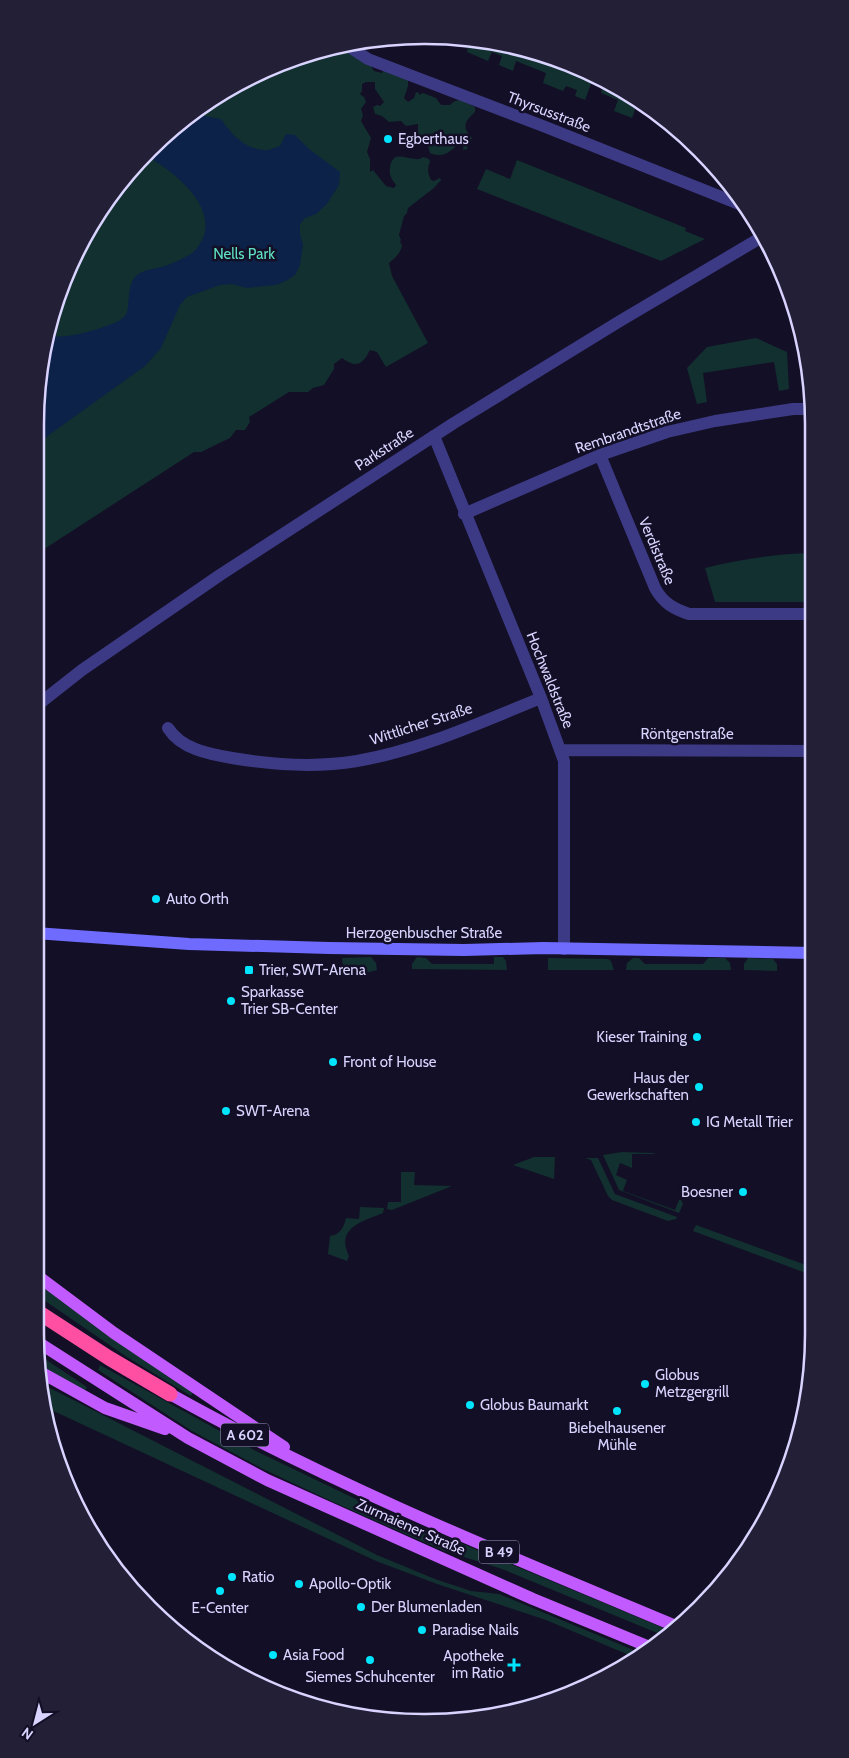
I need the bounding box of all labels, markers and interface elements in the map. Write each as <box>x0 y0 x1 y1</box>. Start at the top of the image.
street label: Thyrsusstraße <box>505 88 593 136</box>
place label: Egberthaus <box>398 130 469 148</box>
marker: Egberthaus <box>382 133 394 145</box>
park label: Nells Park <box>213 245 275 263</box>
street label: Rembrandtstraße <box>573 404 684 458</box>
street label: Parkstraße <box>351 423 417 475</box>
street label: Verdistraße <box>635 515 679 588</box>
street label: Hochwaldstraße <box>522 629 578 731</box>
street label: Wittlicher Straße <box>368 699 475 749</box>
street label: Röntgenstraße <box>640 725 734 743</box>
place label: Auto Orth <box>166 890 229 908</box>
marker: Auto Orth <box>150 893 162 905</box>
street label: Herzogenbuscher Straße <box>346 924 502 942</box>
place label: Trier, SWT-Arena <box>259 961 367 979</box>
marker: Trier, SWT-Arena <box>243 964 255 976</box>
place label: Sparkasse Trier SB-Center <box>241 983 338 1018</box>
marker: Sparkasse Trier SB-Center <box>225 995 237 1007</box>
place label: Kieser Training <box>596 1028 688 1046</box>
marker: Kieser Training <box>691 1031 703 1043</box>
place label: Front of House <box>343 1053 437 1071</box>
marker: Front of House <box>327 1056 339 1068</box>
place label: Haus der Gewerkschaften <box>587 1069 689 1104</box>
marker: Haus der Gewerkschaften <box>693 1081 705 1093</box>
place label: SWT-Arena <box>236 1102 311 1120</box>
marker: SWT-Arena <box>220 1105 232 1117</box>
place label: IG Metall Trier <box>706 1113 793 1131</box>
marker: IG Metall Trier <box>690 1116 702 1128</box>
place label: Boesner <box>681 1183 733 1201</box>
marker: Boesner <box>737 1186 749 1198</box>
place label: Globus Metzgergrill <box>655 1366 729 1401</box>
marker: Globus Metzgergrill <box>639 1378 651 1390</box>
place label: Globus Baumarkt <box>480 1396 588 1414</box>
marker: Globus Baumarkt <box>464 1399 476 1411</box>
marker: Biebelhausener Mühle <box>611 1405 623 1417</box>
place label: Biebelhausener Mühle <box>568 1419 666 1454</box>
road number: A 602 <box>221 1424 269 1446</box>
street label: Zurmaiener Straße <box>354 1495 469 1559</box>
road number: B 49 <box>479 1540 519 1564</box>
place label: Ratio <box>242 1568 275 1586</box>
marker: Ratio <box>226 1571 238 1583</box>
place label: Apollo-Optik <box>309 1575 391 1593</box>
marker: Apollo-Optik <box>293 1578 305 1590</box>
marker: E-Center <box>214 1585 226 1597</box>
place label: Der Blumenladen <box>371 1598 482 1616</box>
place label: E-Center <box>192 1599 249 1617</box>
marker: Der Blumenladen <box>355 1601 367 1613</box>
place label: Paradise Nails <box>432 1621 519 1639</box>
marker: Paradise Nails <box>416 1624 428 1636</box>
place label: Asia Food <box>283 1646 344 1664</box>
place label: Apotheke im Ratio <box>443 1647 504 1682</box>
marker: Asia Food <box>267 1649 279 1661</box>
marker: Siemes Schuhcenter <box>364 1654 376 1666</box>
marker: Apotheke im Ratio <box>508 1659 520 1671</box>
place label: Siemes Schuhcenter <box>305 1668 435 1686</box>
north arrow <box>10 1698 60 1748</box>
text: N <box>18 1723 37 1744</box>

